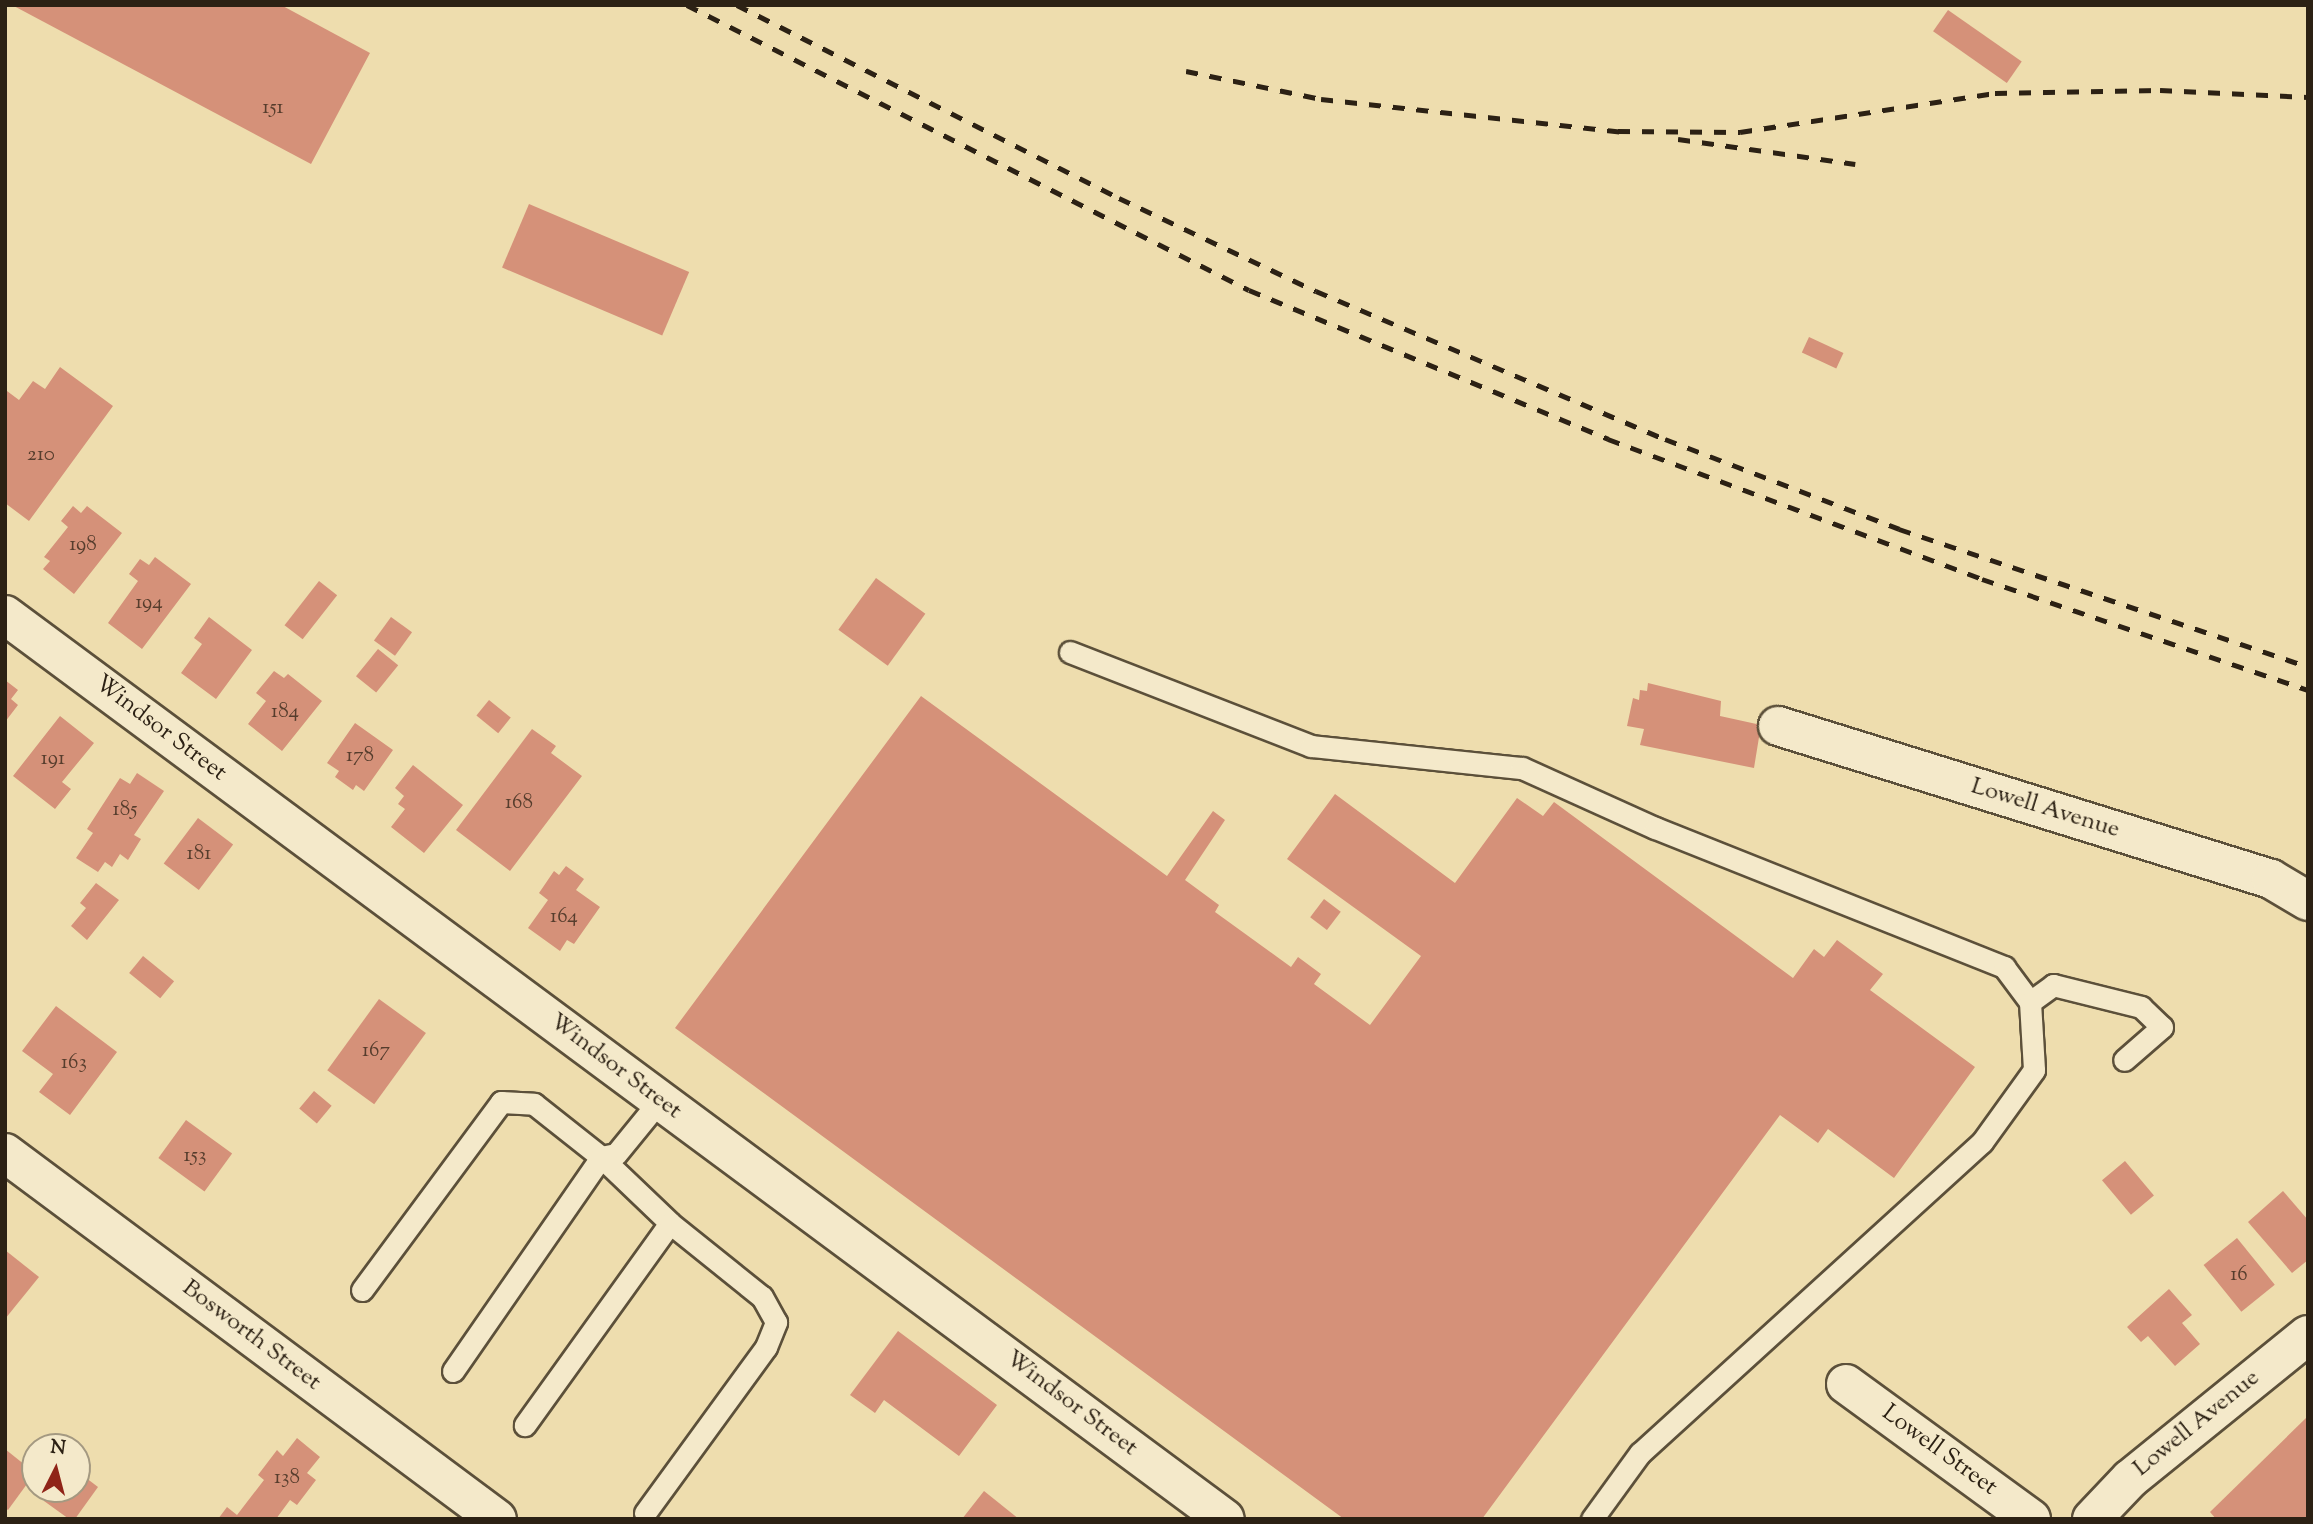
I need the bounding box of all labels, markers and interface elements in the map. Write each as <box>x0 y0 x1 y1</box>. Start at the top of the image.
house number: 151 <box>262 95 284 121</box>
house number: 210 <box>27 442 55 468</box>
house number: 198 <box>69 532 97 558</box>
house number: 194 <box>135 590 163 616</box>
street label: Windsor Street <box>88 670 232 788</box>
house number: 184 <box>271 699 299 725</box>
house number: 178 <box>346 743 374 769</box>
house number: 191 <box>41 746 65 772</box>
street label: Lowell Avenue <box>1967 773 2123 845</box>
house number: 168 <box>505 790 533 816</box>
house number: 185 <box>113 797 137 823</box>
house number: 181 <box>187 841 211 867</box>
house number: 164 <box>550 904 578 930</box>
street label: Windsor Street <box>543 1008 687 1126</box>
house number: 167 <box>362 1038 390 1064</box>
house number: 163 <box>61 1050 87 1076</box>
house number: 153 <box>184 1143 206 1169</box>
house number: 16 <box>2230 1262 2248 1288</box>
street label: Bosworth Street <box>176 1274 326 1398</box>
street label: Windsor Street <box>999 1345 1143 1463</box>
street label: Lowell Avenue <box>2128 1364 2266 1484</box>
street label: Lowell Street <box>1876 1399 2002 1503</box>
north arrow <box>21 1433 91 1503</box>
text: N <box>49 1434 67 1463</box>
house number: 138 <box>274 1465 300 1491</box>

